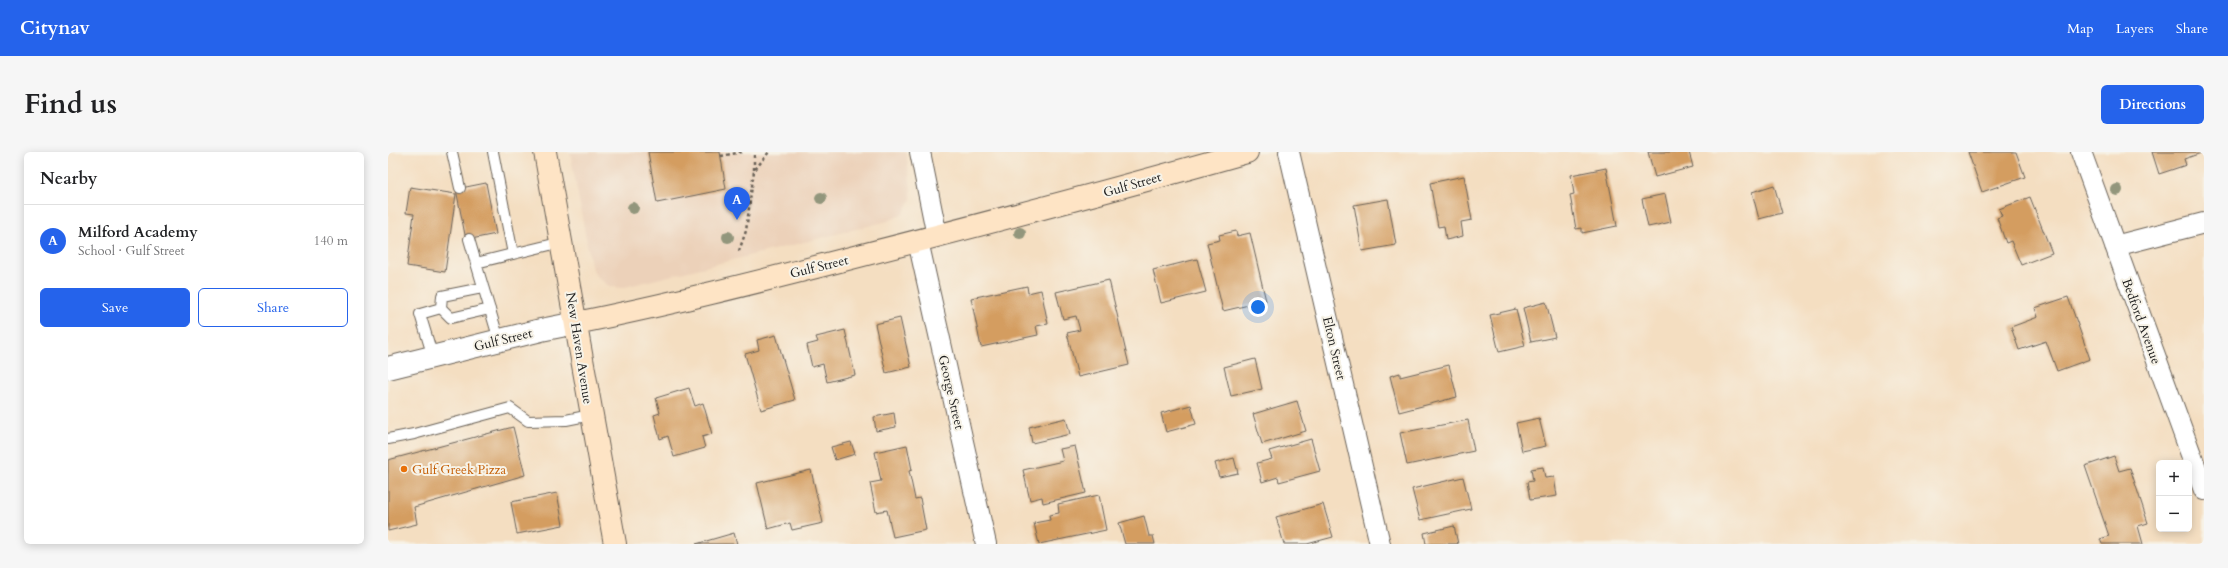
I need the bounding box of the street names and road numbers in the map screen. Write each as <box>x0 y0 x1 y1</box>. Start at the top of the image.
street label: Gulf Street <box>1101 168 1163 202</box>
street label: Gulf Street <box>788 251 850 283</box>
street label: Bedford Avenue <box>2117 276 2165 367</box>
street label: New Haven Avenue <box>561 291 597 405</box>
street label: Elton Street <box>1318 315 1350 382</box>
street label: Gulf Street <box>472 324 534 356</box>
street label: George Street <box>934 353 968 431</box>

